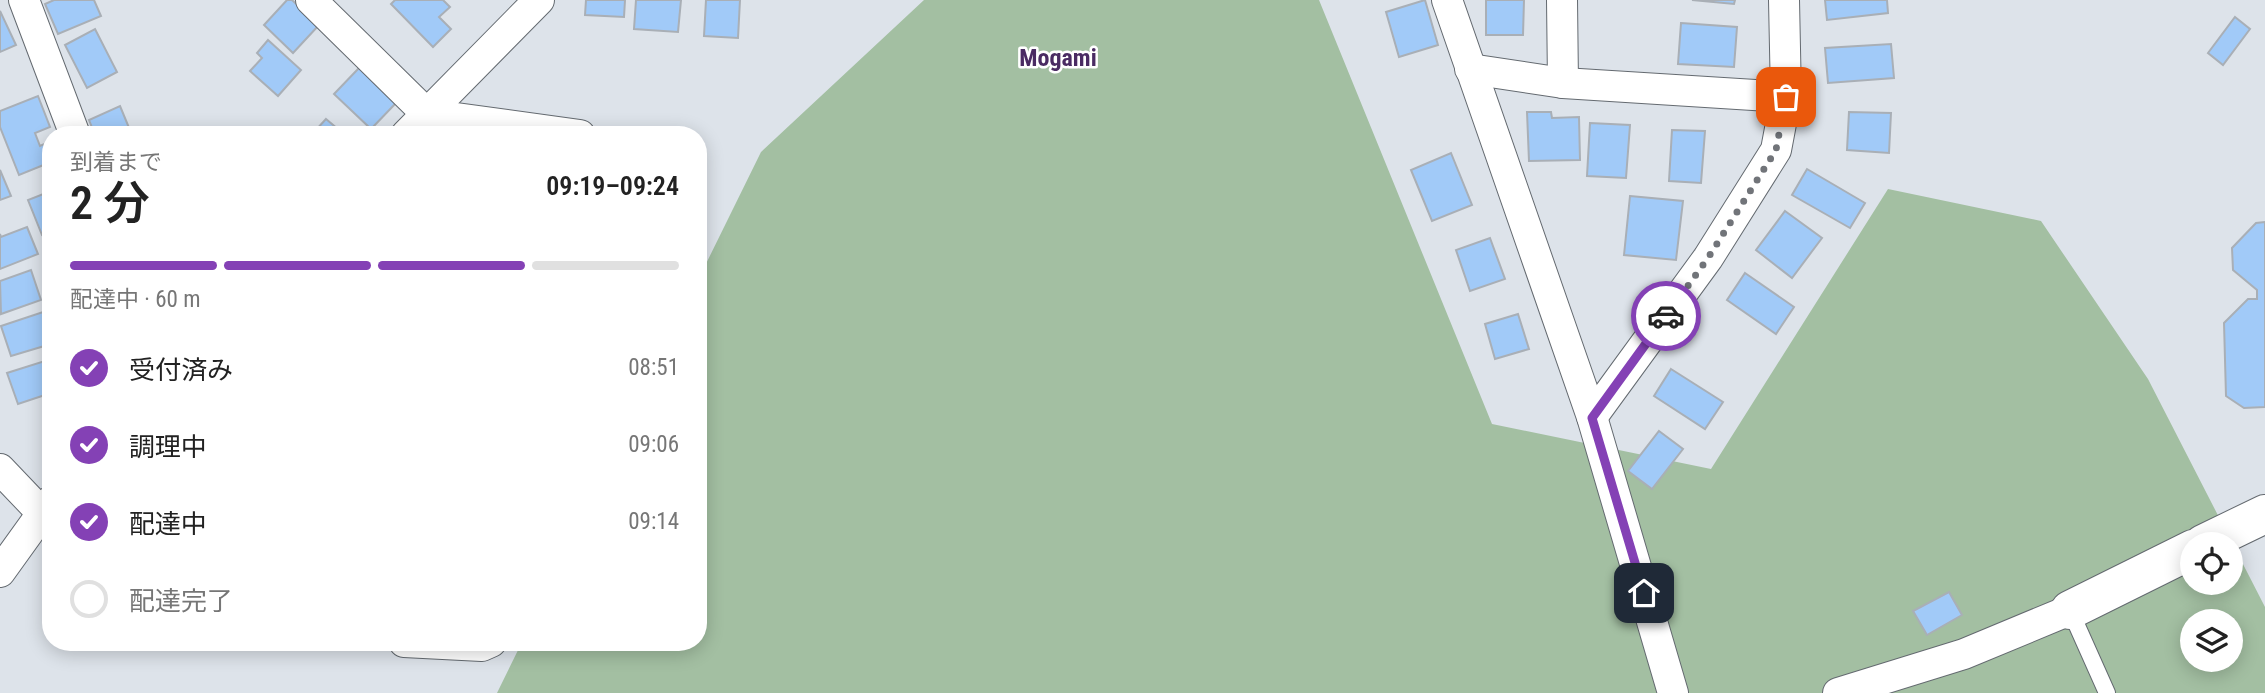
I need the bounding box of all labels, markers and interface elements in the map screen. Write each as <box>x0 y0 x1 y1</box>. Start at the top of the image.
district label: Mogami <box>1019 44 1097 72</box>
pin <box>1756 67 1816 127</box>
icon: bag <box>1767 78 1805 116</box>
text: 到着まで <box>70 149 162 176</box>
text: 09:19–09:24 <box>546 171 679 201</box>
text: 2 分 <box>70 176 150 230</box>
courier <box>1631 281 1701 351</box>
text: 配達中 · 60 m <box>70 286 200 313</box>
icon: car <box>1647 297 1685 335</box>
icon: check <box>70 349 108 387</box>
text: 08:51 <box>628 354 679 381</box>
text: 受付済み <box>129 355 233 385</box>
icon: check <box>70 426 108 464</box>
text: 09:06 <box>628 431 679 458</box>
text: 調理中 <box>129 432 207 462</box>
icon: check <box>70 503 108 541</box>
text: 09:14 <box>628 508 679 535</box>
text: 配達中 <box>129 509 207 539</box>
map controls <box>2180 532 2243 672</box>
button: locate <box>2180 532 2243 595</box>
pin <box>1614 563 1674 623</box>
icon: home <box>1625 574 1663 612</box>
text: 配達完了 <box>129 586 233 616</box>
button: layers <box>2180 609 2243 672</box>

